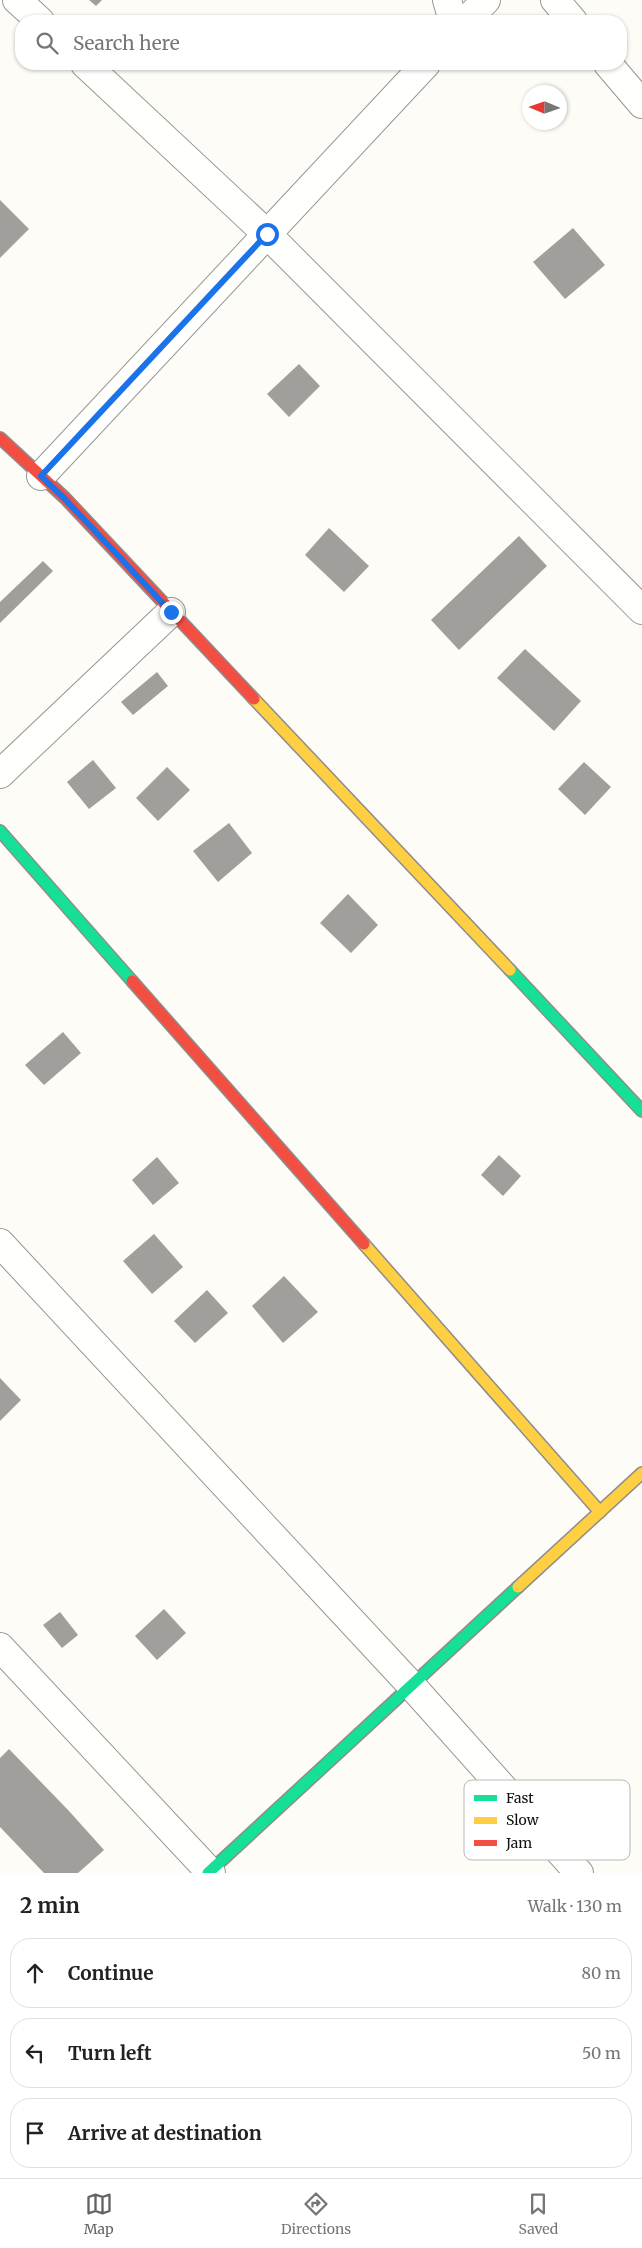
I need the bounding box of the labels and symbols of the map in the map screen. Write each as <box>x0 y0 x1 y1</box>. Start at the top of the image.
north arrow <box>522 85 567 130</box>
route start <box>256 223 279 246</box>
route end <box>160 601 183 624</box>
legend <box>464 1780 630 1860</box>
text: Fast <box>506 1789 534 1807</box>
text: Slow <box>506 1811 539 1829</box>
text: Jam <box>505 1834 532 1852</box>

